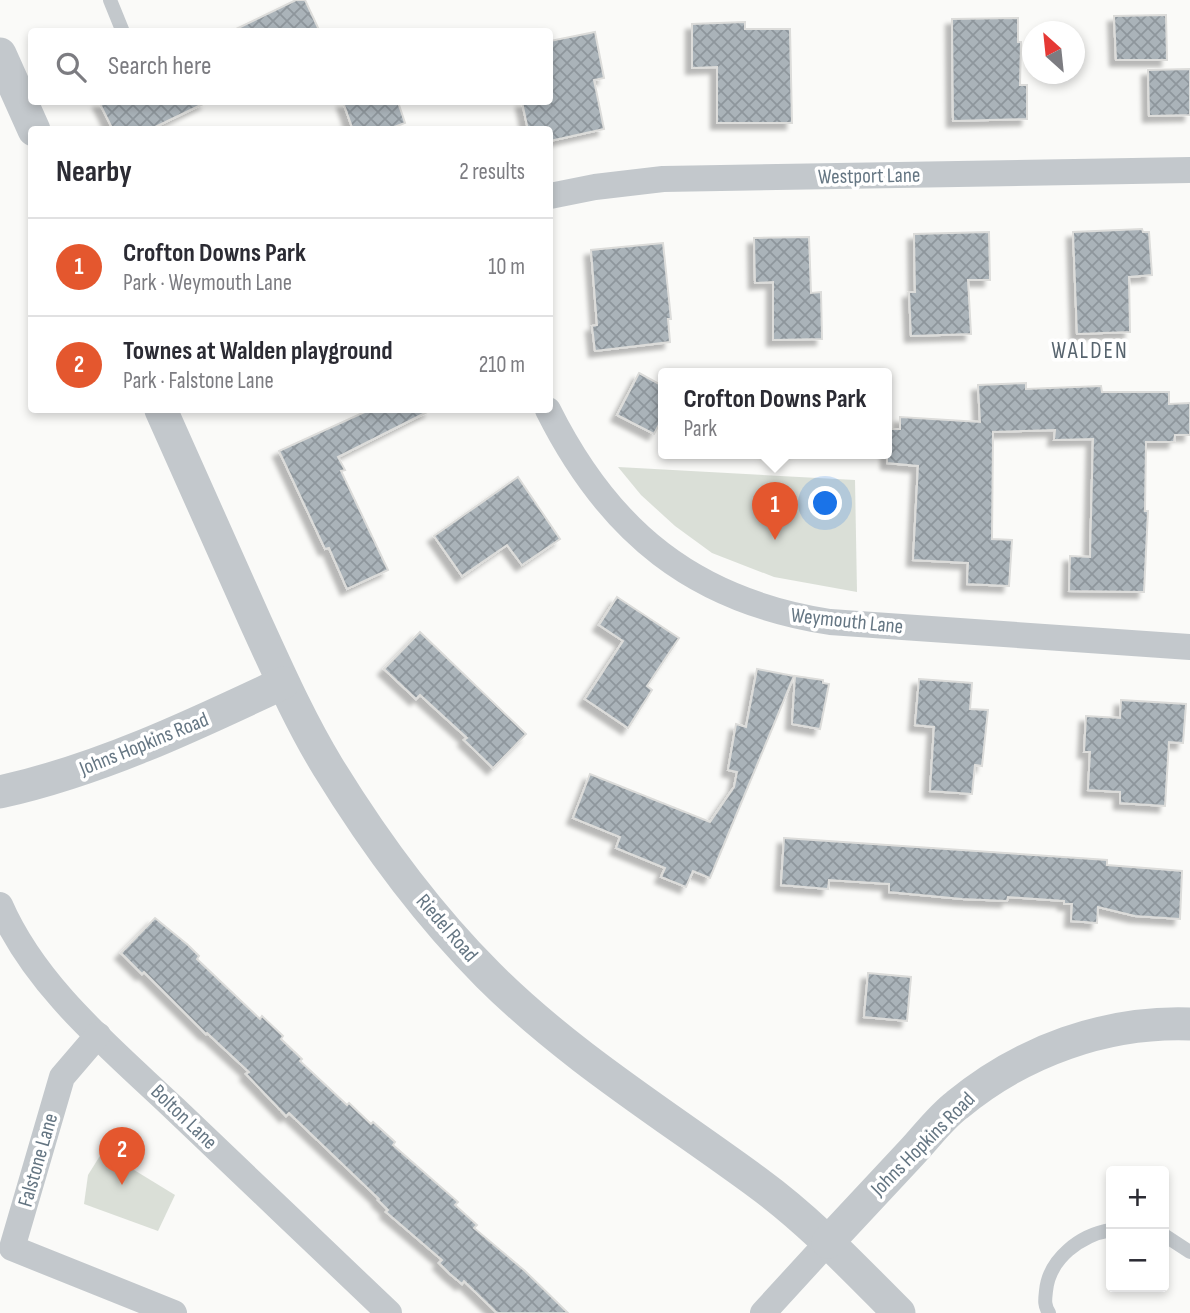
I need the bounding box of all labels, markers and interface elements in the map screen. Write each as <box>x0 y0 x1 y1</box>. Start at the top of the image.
north arrow <box>1022 21 1085 84</box>
search box <box>28 28 553 105</box>
icon: search <box>52 48 90 86</box>
text: Search here <box>108 51 211 82</box>
text: Nearby <box>56 154 132 190</box>
text: 2 results <box>459 158 525 186</box>
street label: Westport Lane <box>818 163 920 189</box>
text: Crofton Downs Park <box>123 238 306 269</box>
text: 1 <box>74 253 84 281</box>
text: 10 m <box>488 253 525 281</box>
text: Park · Weymouth Lane <box>123 269 292 297</box>
text: Townes at Walden playground <box>123 336 393 367</box>
district label: WALDEN <box>1051 337 1129 365</box>
text: 2 <box>74 351 84 379</box>
text: 210 m <box>479 351 525 379</box>
text: Park · Falstone Lane <box>123 367 274 395</box>
popup <box>658 368 892 459</box>
text: Crofton Downs Park <box>683 384 867 415</box>
text: Park <box>683 415 717 443</box>
pin: 1 <box>752 482 798 540</box>
your location <box>808 486 842 520</box>
street label: Weymouth Lane <box>790 603 904 639</box>
street label: Johns Hopkins Road <box>75 707 212 782</box>
street label: Riedel Road <box>411 889 483 967</box>
street label: Bolton Lane <box>146 1079 222 1155</box>
street label: Johns Hopkins Road <box>865 1087 980 1202</box>
street label: Falstone Lane <box>13 1110 63 1210</box>
pin: 2 <box>99 1127 145 1185</box>
map controls <box>1106 1166 1169 1292</box>
button: + <box>1106 1166 1169 1229</box>
button: − <box>1106 1229 1169 1292</box>

